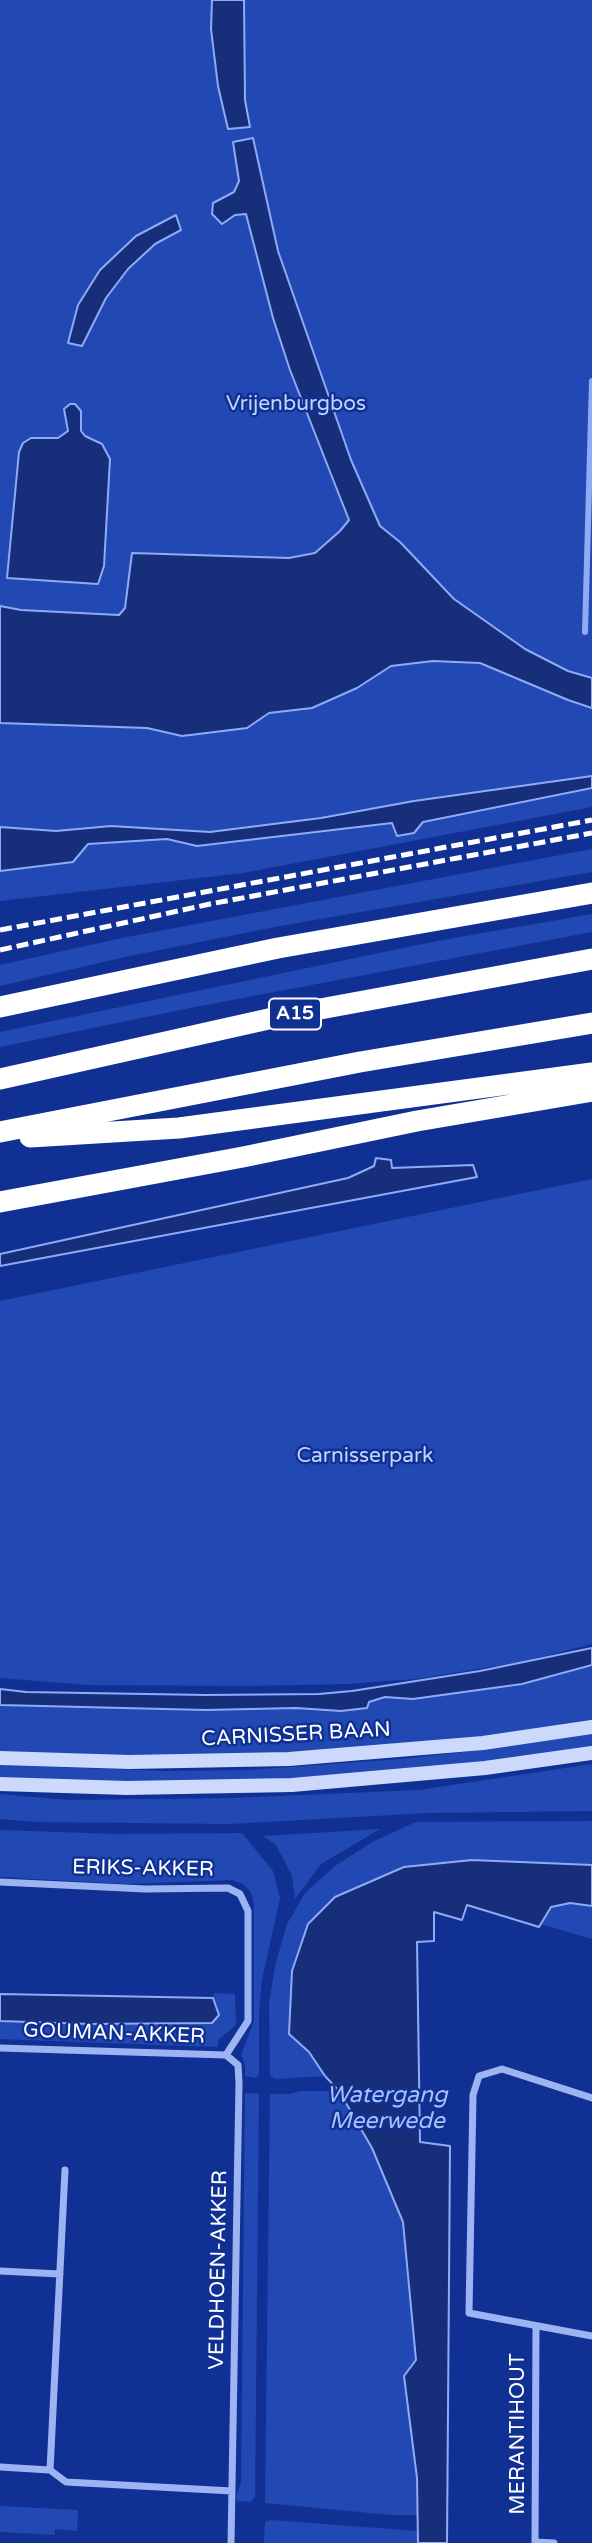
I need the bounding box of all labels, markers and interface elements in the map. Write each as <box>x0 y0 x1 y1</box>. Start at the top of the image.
park label: Vrijenburgbos <box>226 391 366 417</box>
road number: A15 <box>269 998 321 1030</box>
park label: Carnisserpark <box>296 1443 434 1469</box>
street label: CARNISSER BAAN <box>200 1717 392 1753</box>
street label: ERIKS-AKKER <box>72 1855 214 1883</box>
street label: GOUMAN-AKKER <box>23 2018 205 2050</box>
water label: Watergang Meerwede <box>326 2082 448 2136</box>
street label: VELDHOEN-AKKER <box>205 2170 233 2370</box>
street label: MERANTIHOUT <box>505 2353 531 2515</box>

